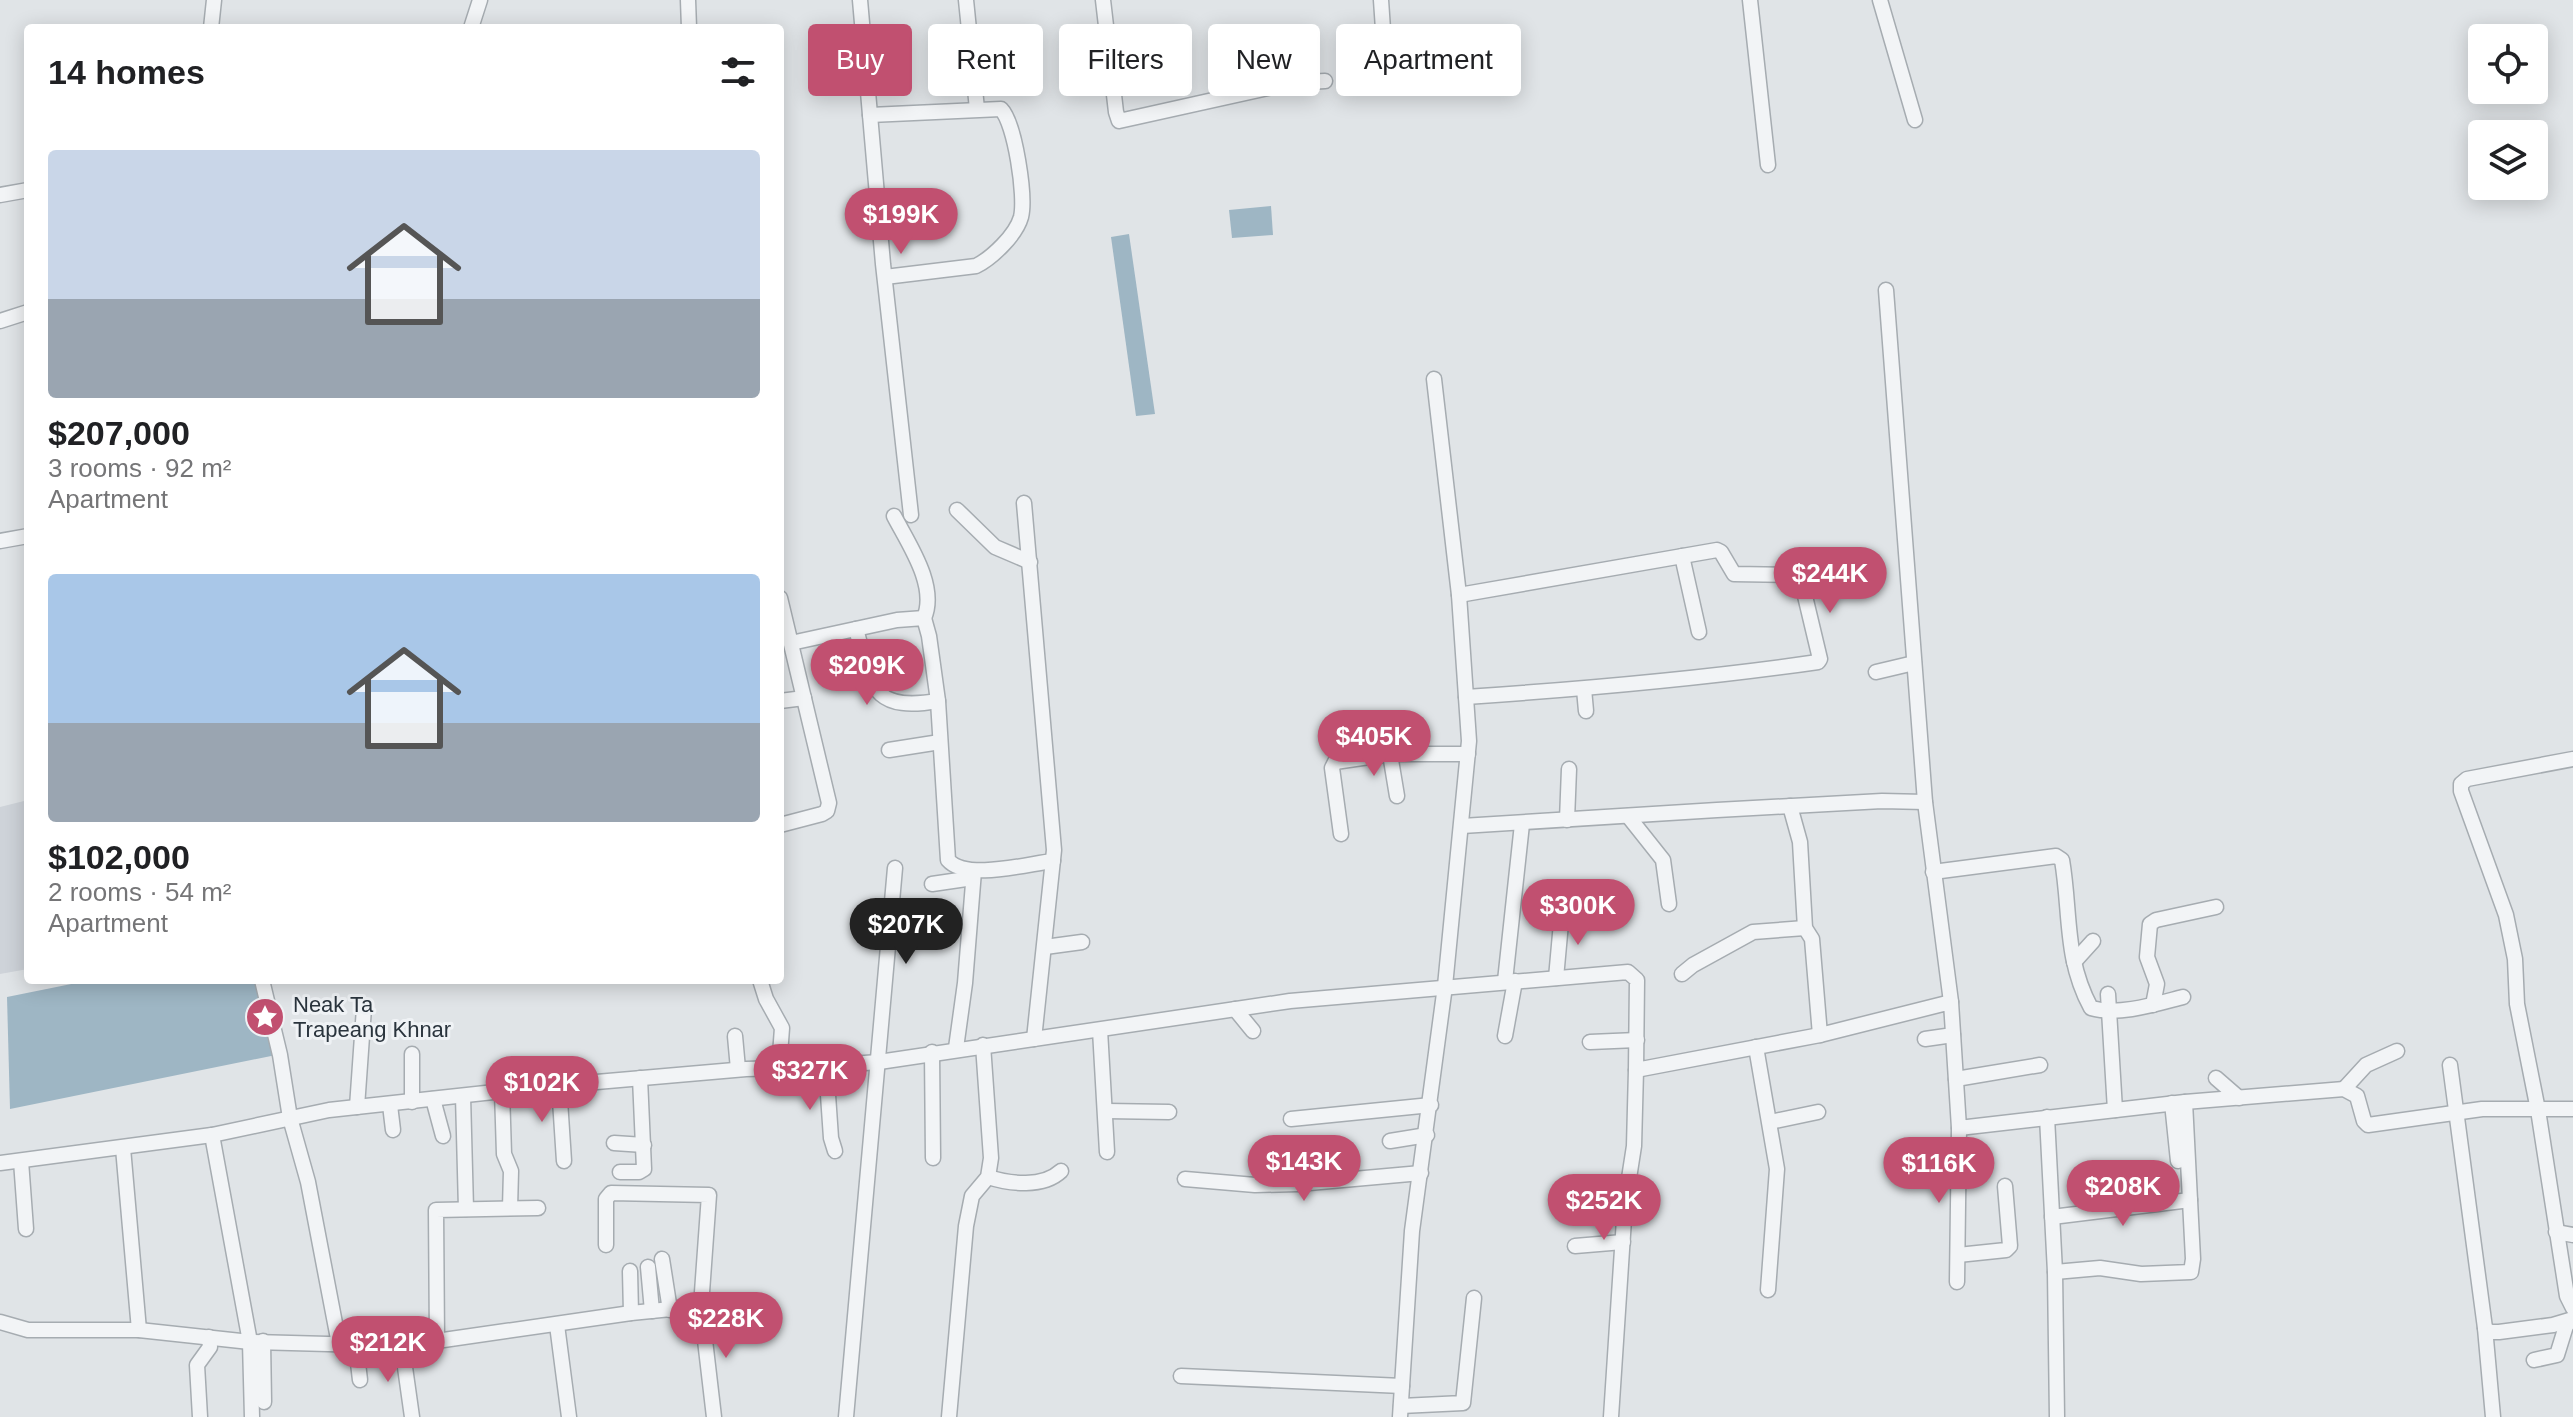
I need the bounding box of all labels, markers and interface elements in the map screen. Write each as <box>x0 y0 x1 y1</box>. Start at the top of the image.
chip: Buy <box>808 24 912 96</box>
chip: Rent <box>928 24 1043 96</box>
chip: Filters <box>1059 24 1192 96</box>
chip: New <box>1208 24 1320 96</box>
chip: Apartment <box>1336 24 1521 96</box>
map controls <box>2468 24 2548 200</box>
button: locate <box>2468 24 2548 104</box>
icon: filters <box>716 50 760 94</box>
text: 14 homes <box>48 53 205 91</box>
button: layers <box>2468 120 2548 200</box>
pin: $199K <box>845 188 957 256</box>
text: $199K <box>863 199 939 229</box>
icon: home <box>332 202 476 346</box>
text: $207,000 <box>48 414 190 452</box>
text: 3 rooms · 92 m² <box>48 453 232 483</box>
text: Apartment <box>48 484 168 514</box>
pin: $244K <box>1774 547 1886 615</box>
text: $244K <box>1792 558 1868 588</box>
icon: home <box>332 626 476 770</box>
pin: $209K <box>811 639 923 707</box>
text: $209K <box>829 650 905 680</box>
pin: $405K <box>1318 710 1430 778</box>
text: $405K <box>1336 721 1412 751</box>
text: $102,000 <box>48 838 190 876</box>
text: 2 rooms · 54 m² <box>48 877 232 907</box>
pin: $300K <box>1522 879 1634 947</box>
text: $300K <box>1540 890 1616 920</box>
pin: $207K <box>850 898 962 966</box>
text: Apartment <box>48 908 168 938</box>
text: $207K <box>868 909 944 939</box>
place label: Neak Ta Trapeang Khnar <box>293 992 451 1042</box>
place icon: Neak Ta Trapeang Khnar <box>244 996 286 1038</box>
pin: $327K <box>754 1044 866 1112</box>
text: $327K <box>772 1055 848 1085</box>
pin: $102K <box>486 1056 598 1124</box>
text: $102K <box>504 1067 580 1097</box>
pin: $143K <box>1248 1135 1360 1203</box>
pin: $116K <box>1883 1137 1995 1205</box>
text: $143K <box>1266 1146 1342 1176</box>
text: $116K <box>1901 1148 1977 1178</box>
pin: $208K <box>2067 1160 2179 1228</box>
text: $208K <box>2085 1171 2161 1201</box>
pin: $252K <box>1548 1174 1660 1242</box>
text: $252K <box>1566 1185 1642 1215</box>
pin: $228K <box>670 1292 782 1360</box>
text: $228K <box>688 1303 764 1333</box>
pin: $212K <box>332 1316 444 1384</box>
text: $212K <box>350 1327 426 1357</box>

